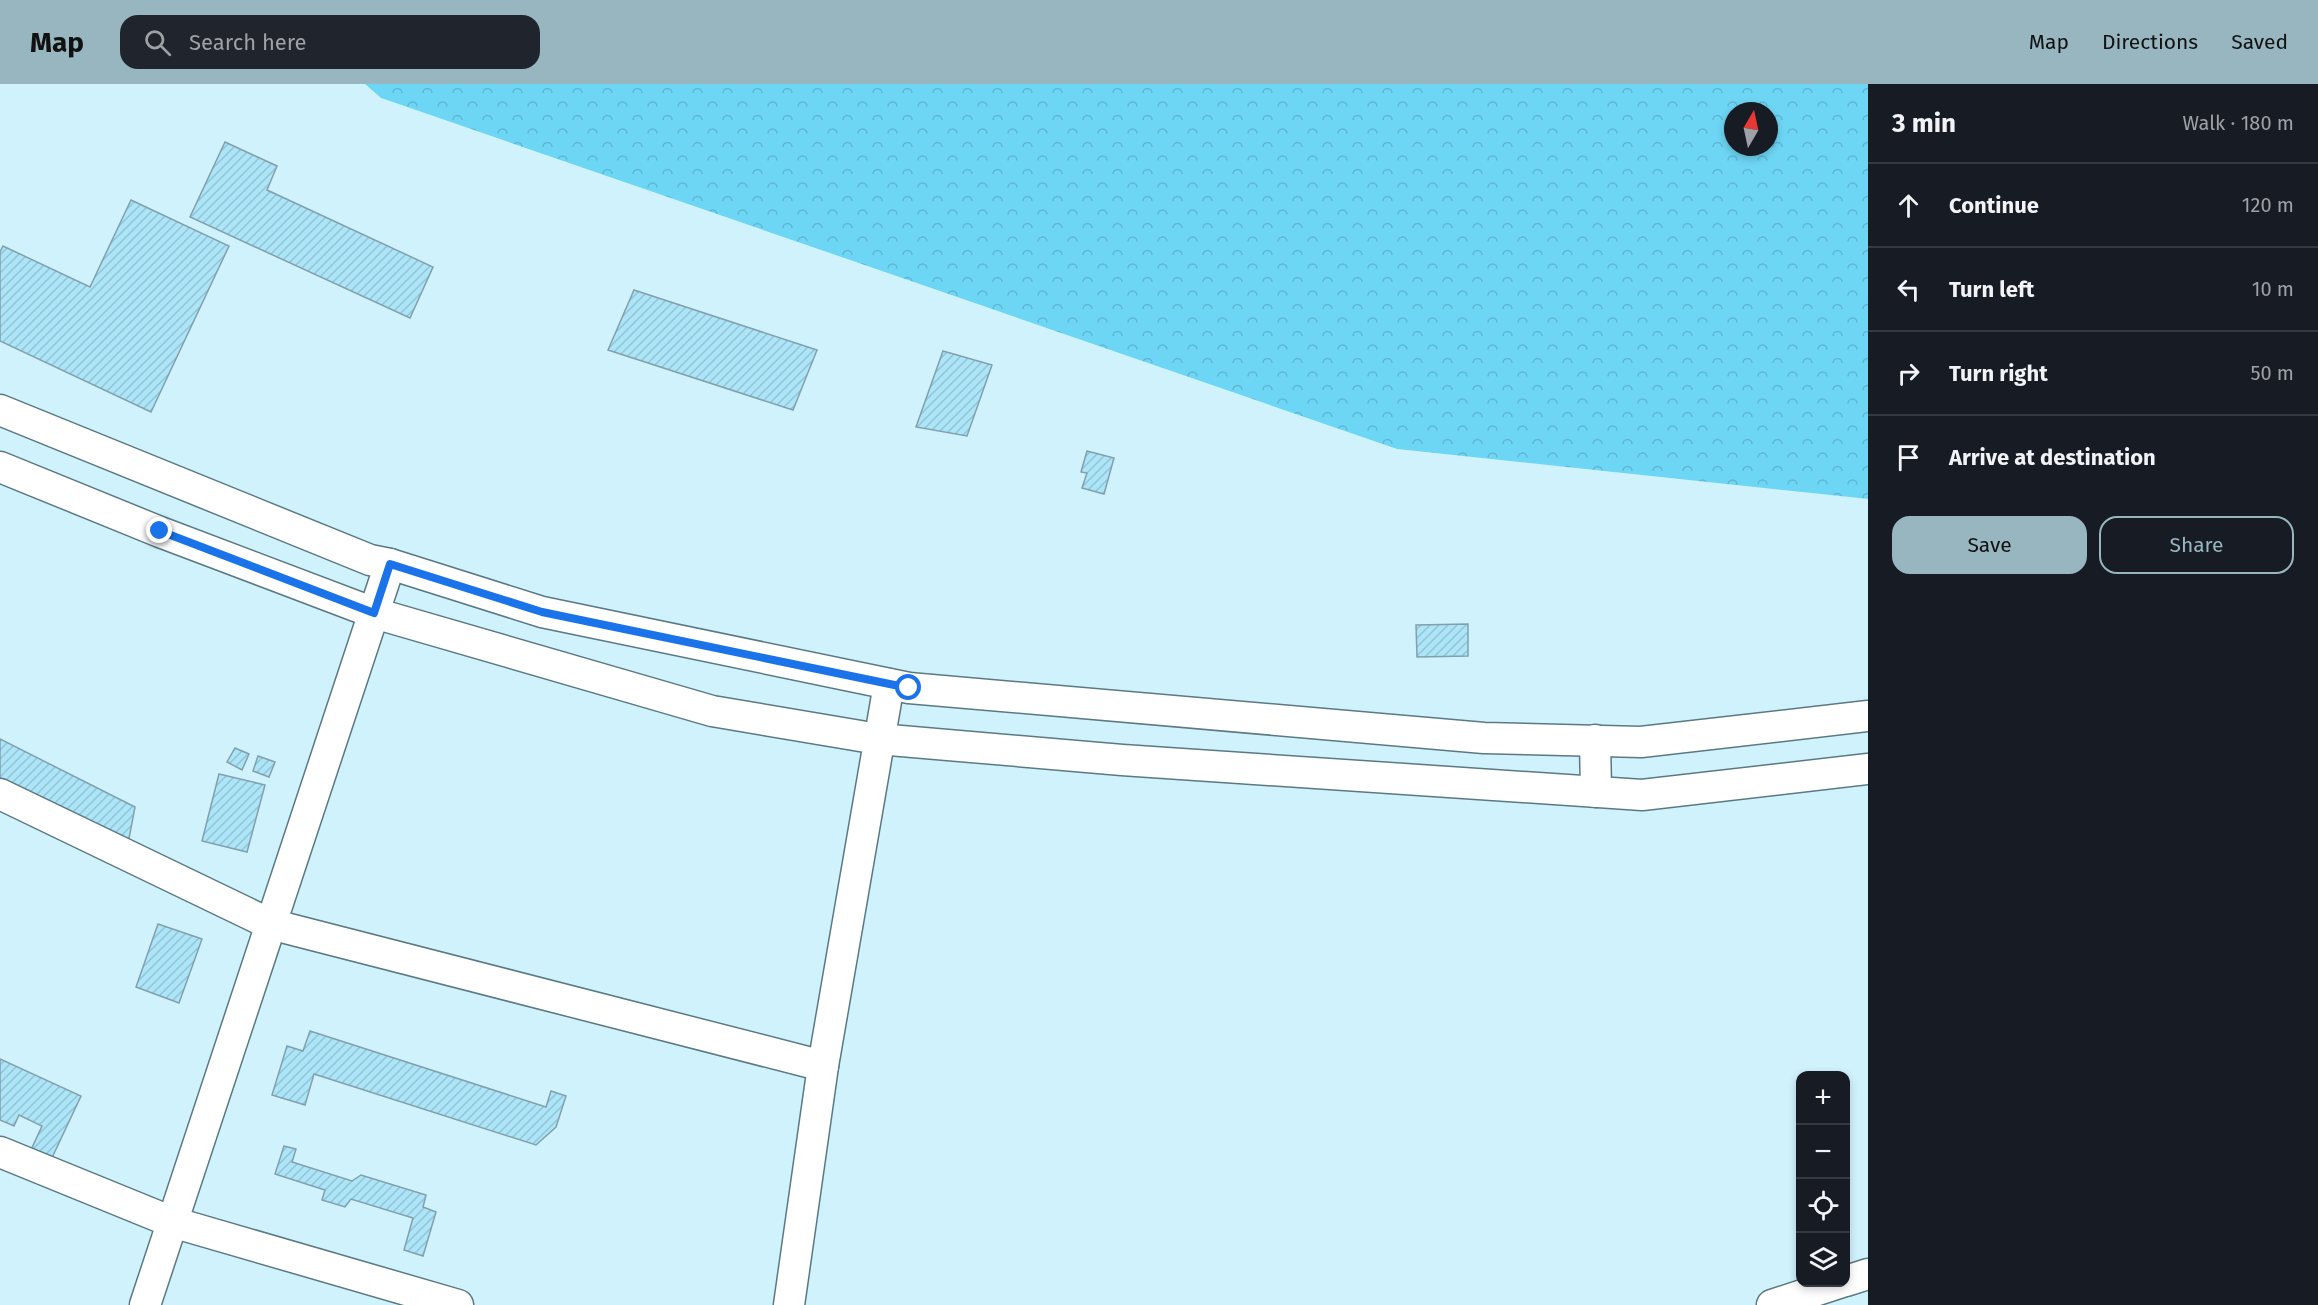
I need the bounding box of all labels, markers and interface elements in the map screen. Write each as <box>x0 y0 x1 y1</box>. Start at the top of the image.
search box <box>120 15 540 69</box>
text: Map <box>30 26 84 59</box>
icon: search <box>141 26 174 59</box>
text: Search here <box>189 29 307 56</box>
text: Map <box>2029 29 2069 55</box>
text: Directions <box>2102 29 2198 55</box>
text: Saved <box>2231 29 2288 55</box>
north arrow <box>1724 102 1778 156</box>
text: 3 min <box>1892 108 1956 139</box>
text: Walk · 180 m <box>2183 111 2294 135</box>
icon: ahead <box>1892 189 1925 222</box>
text: Continue <box>1949 192 2039 219</box>
text: 120 m <box>2242 193 2294 217</box>
icon: left <box>1892 273 1925 306</box>
text: Turn left <box>1949 276 2034 303</box>
text: 10 m <box>2252 277 2294 301</box>
icon: right <box>1892 357 1925 390</box>
text: Turn right <box>1949 360 2048 387</box>
text: 50 m <box>2250 361 2294 385</box>
icon: arrive <box>1892 441 1925 474</box>
text: Arrive at destination <box>1949 444 2156 471</box>
button: Save <box>1892 516 2087 574</box>
button: Share <box>2099 516 2294 574</box>
route end <box>146 517 172 543</box>
route start <box>895 674 921 700</box>
map controls <box>1796 1071 1850 1287</box>
button: + <box>1796 1071 1850 1125</box>
button: − <box>1796 1125 1850 1179</box>
button: locate <box>1796 1179 1850 1233</box>
button: layers <box>1796 1233 1850 1287</box>

